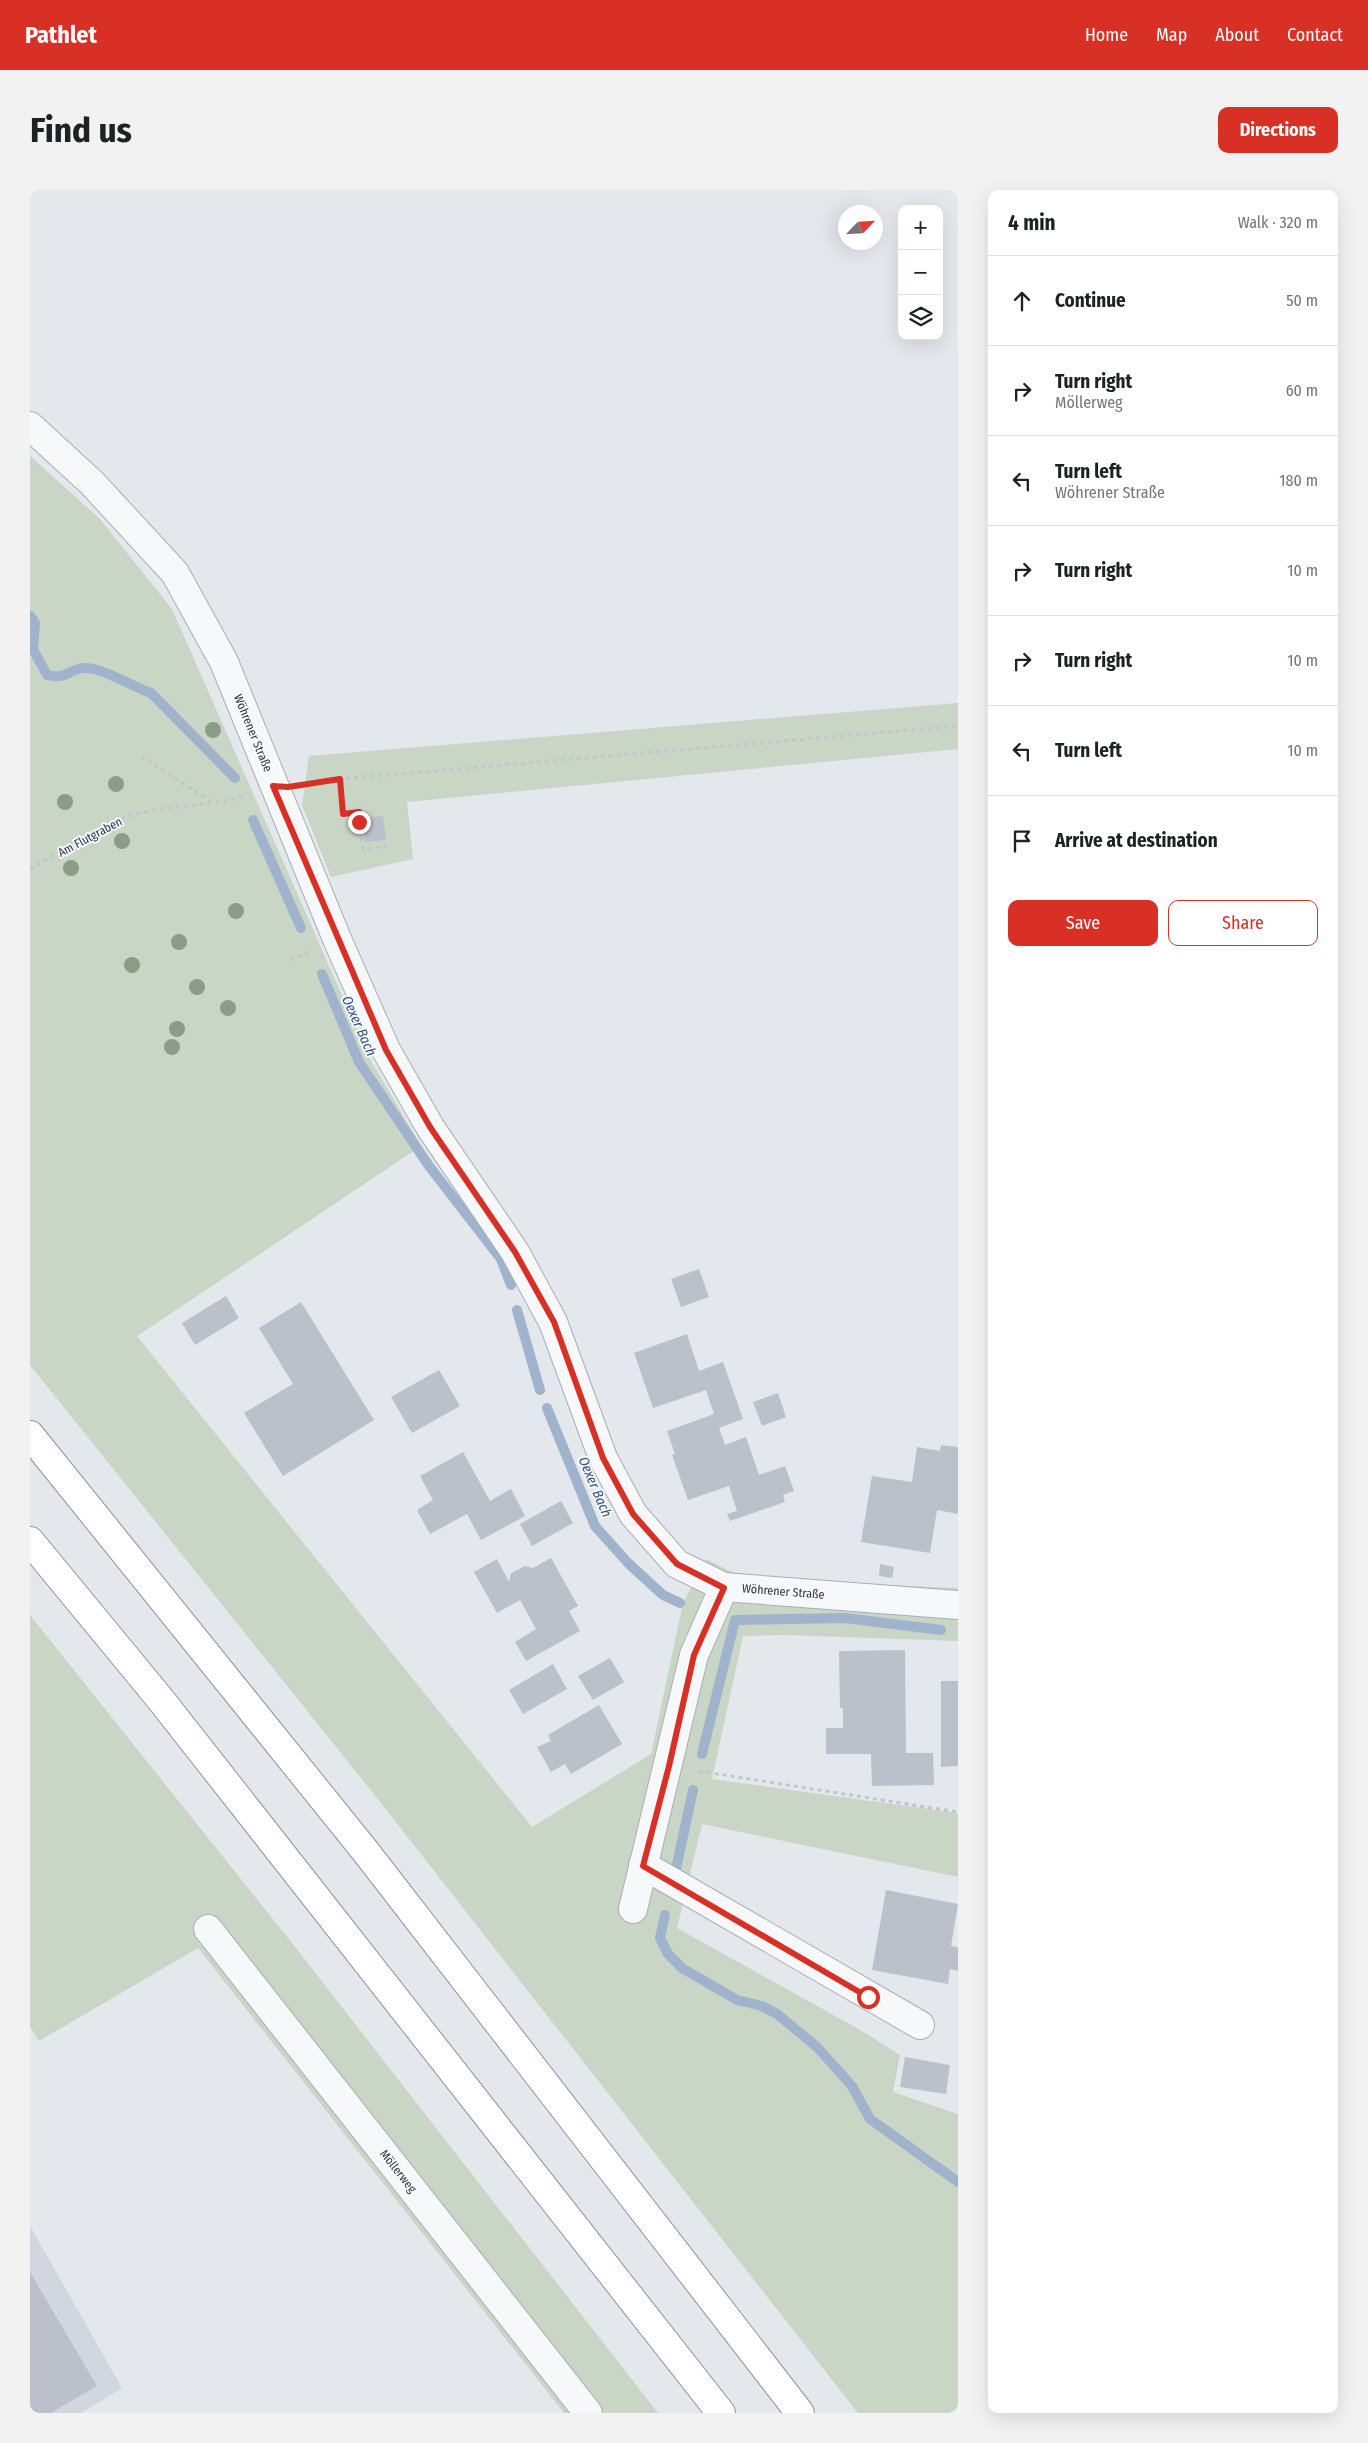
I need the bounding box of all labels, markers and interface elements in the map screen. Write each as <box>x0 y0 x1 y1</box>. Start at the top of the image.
text: Pathlet <box>25 21 97 49</box>
text: Home <box>1085 24 1128 46</box>
text: Map <box>1156 24 1187 46</box>
text: About <box>1215 24 1259 46</box>
text: Contact <box>1287 24 1343 46</box>
button: Directions <box>1218 107 1338 153</box>
text: Find us <box>30 109 132 151</box>
north arrow <box>838 205 883 250</box>
map controls <box>898 205 943 340</box>
button: + <box>898 205 943 250</box>
text: 4 min <box>1008 210 1056 236</box>
text: Walk · 320 m <box>1238 213 1318 232</box>
button: − <box>898 250 943 295</box>
icon: ahead <box>1008 287 1036 315</box>
text: Continue <box>1055 289 1126 312</box>
text: 50 m <box>1286 291 1318 310</box>
button: layers <box>898 295 943 340</box>
text: Turn right <box>1055 370 1132 393</box>
icon: right <box>1008 377 1036 405</box>
text: 60 m <box>1286 381 1318 400</box>
text: Möllerweg <box>1055 393 1123 412</box>
text: Turn left <box>1055 460 1122 483</box>
icon: left <box>1008 467 1036 495</box>
text: 180 m <box>1279 471 1318 490</box>
text: Wöhrener Straße <box>1055 483 1165 502</box>
icon: right <box>1008 557 1036 585</box>
text: Turn right <box>1055 559 1132 582</box>
text: 10 m <box>1287 561 1318 580</box>
icon: right <box>1008 647 1036 675</box>
text: Turn right <box>1055 649 1132 672</box>
text: 10 m <box>1287 651 1318 670</box>
street label: Wöhrener Straße <box>231 692 275 774</box>
icon: left <box>1008 737 1036 765</box>
text: Turn left <box>1055 739 1122 762</box>
text: 10 m <box>1287 741 1318 760</box>
route end <box>348 811 371 834</box>
street label: Am Flutgraben <box>56 814 124 860</box>
icon: arrive <box>1008 827 1036 855</box>
text: Arrive at destination <box>1055 829 1218 852</box>
button: Save <box>1008 900 1158 946</box>
button: Share <box>1168 900 1318 946</box>
water label: Oexer Bach <box>338 993 380 1059</box>
water label: Oexer Bach <box>575 1454 615 1520</box>
street label: Wöhrener Straße <box>742 1581 825 1602</box>
route start <box>857 1986 880 2009</box>
street label: Möllerweg <box>377 2147 420 2196</box>

